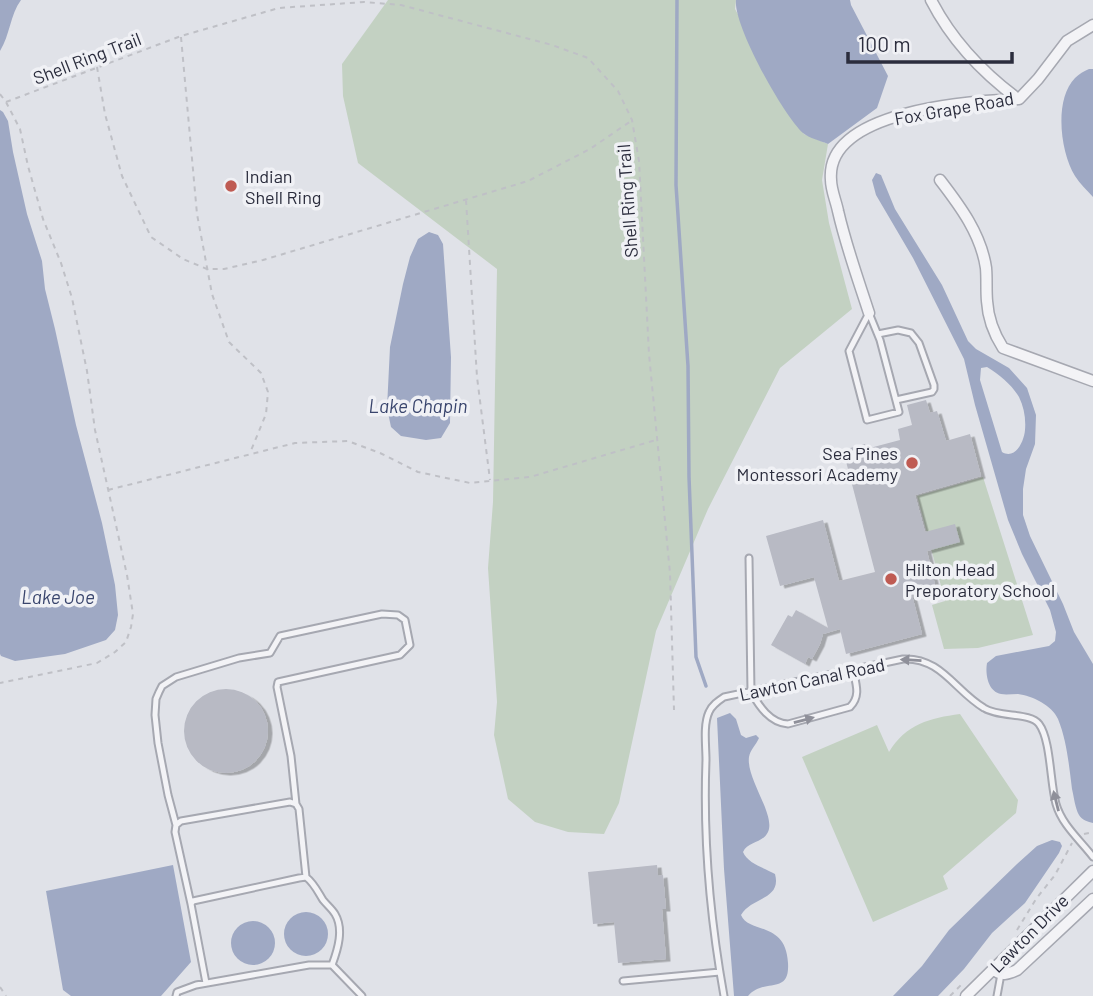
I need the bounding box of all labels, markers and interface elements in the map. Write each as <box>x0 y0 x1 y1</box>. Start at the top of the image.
scale bar <box>848 21 1012 65</box>
street label: Shell Ring Trail <box>30 27 144 89</box>
text: 100 m <box>858 31 911 56</box>
street label: Fox Grape Road <box>893 87 1015 129</box>
street label: Shell Ring Trail <box>612 143 642 259</box>
place label: Indian Shell Ring <box>245 165 322 208</box>
marker: Indian Shell Ring <box>223 178 239 194</box>
water label: Lake Chapin <box>369 394 468 417</box>
place label: Sea Pines Montessori Academy <box>737 442 898 485</box>
marker: Sea Pines Montessori Academy <box>904 455 920 471</box>
place label: Hilton Head Preporatory School <box>905 558 1055 601</box>
marker: Hilton Head Preporatory School <box>883 571 899 587</box>
water label: Lake Joe <box>21 585 95 608</box>
street label: Lawton Canal Road <box>737 653 887 705</box>
one-way arrow <box>900 655 922 666</box>
one-way arrow <box>794 714 815 724</box>
one-way arrow <box>1050 790 1061 812</box>
street label: Lawton Drive <box>985 889 1073 977</box>

